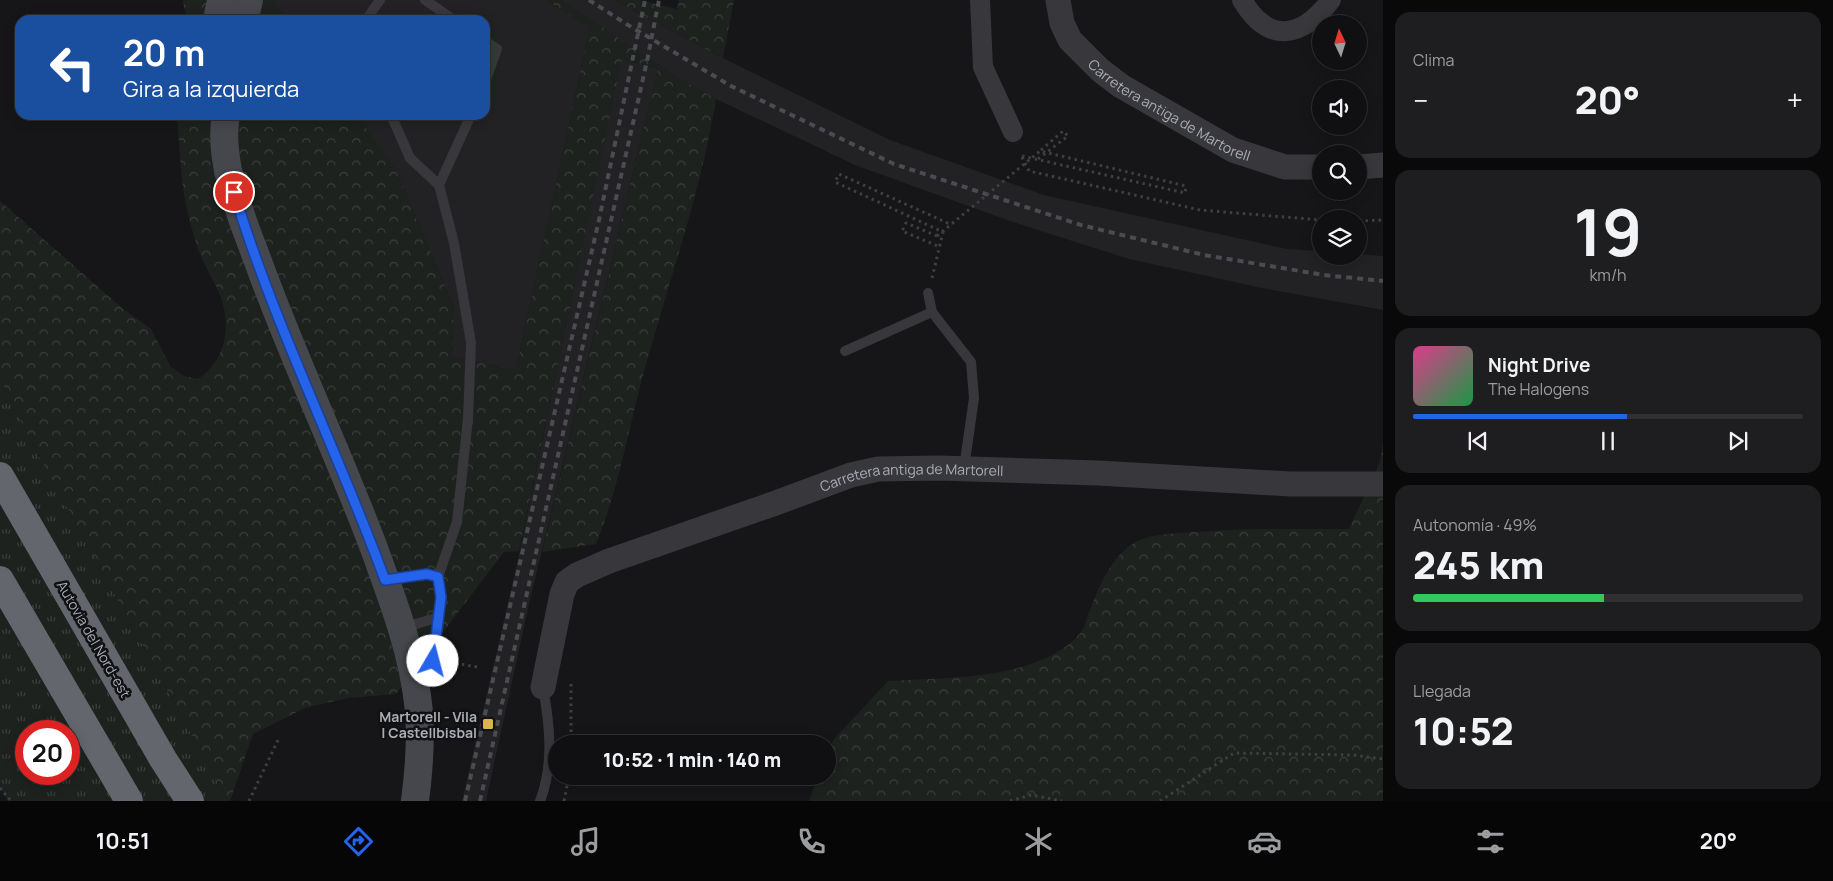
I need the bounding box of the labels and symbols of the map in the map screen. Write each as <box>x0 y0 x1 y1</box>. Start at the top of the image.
north arrow <box>1312 15 1368 70</box>
street label: Carretera antiga de Martorell <box>1084 54 1253 165</box>
pin <box>213 171 255 213</box>
street label: Carretera antiga de Martorell <box>817 458 1004 495</box>
street label: Autovia del Nord-est <box>53 577 135 701</box>
position arrow <box>406 634 458 686</box>
place label: Martorell - Vila | Castellbisbal <box>379 707 477 742</box>
marker: Martorell - Vila | Castellbisbal <box>481 717 495 731</box>
speed limit sign: 20 <box>15 720 80 785</box>

